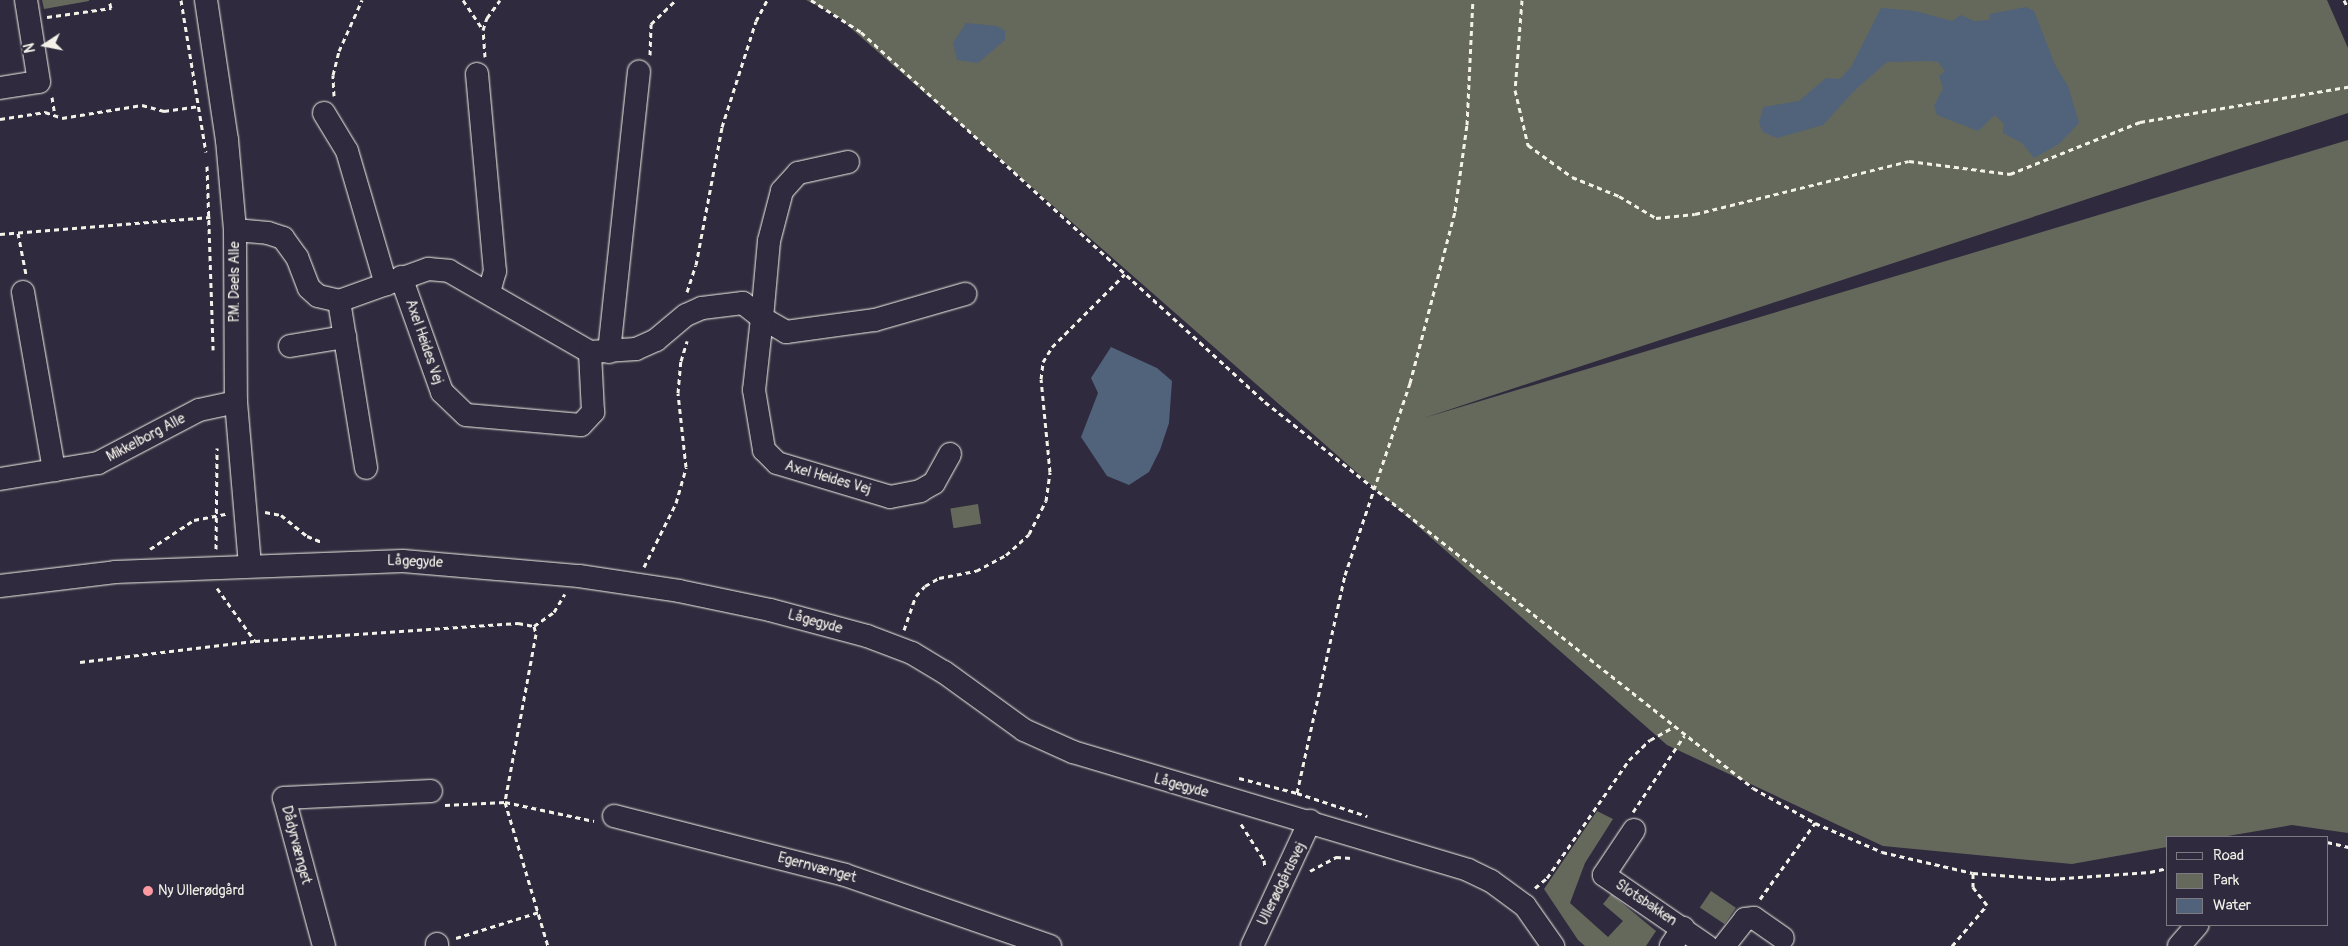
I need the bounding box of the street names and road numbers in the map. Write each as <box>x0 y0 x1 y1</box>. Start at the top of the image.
street label: P.M. Daels Alle <box>227 242 243 322</box>
street label: Axel Heides Vej <box>402 297 446 387</box>
street label: Mikkelborg Alle <box>104 410 188 466</box>
street label: Axel Heides Vej <box>783 458 873 498</box>
street label: Lågegyde <box>387 553 443 571</box>
street label: Lågegyde <box>786 607 844 637</box>
street label: Lågegyde <box>1152 771 1210 801</box>
street label: Dådyrvænget <box>277 804 315 886</box>
street label: Ullerødgårdsvej <box>1255 840 1309 928</box>
street label: Egernvænget <box>776 849 858 887</box>
street label: Slotsbakken <box>1612 876 1680 930</box>

